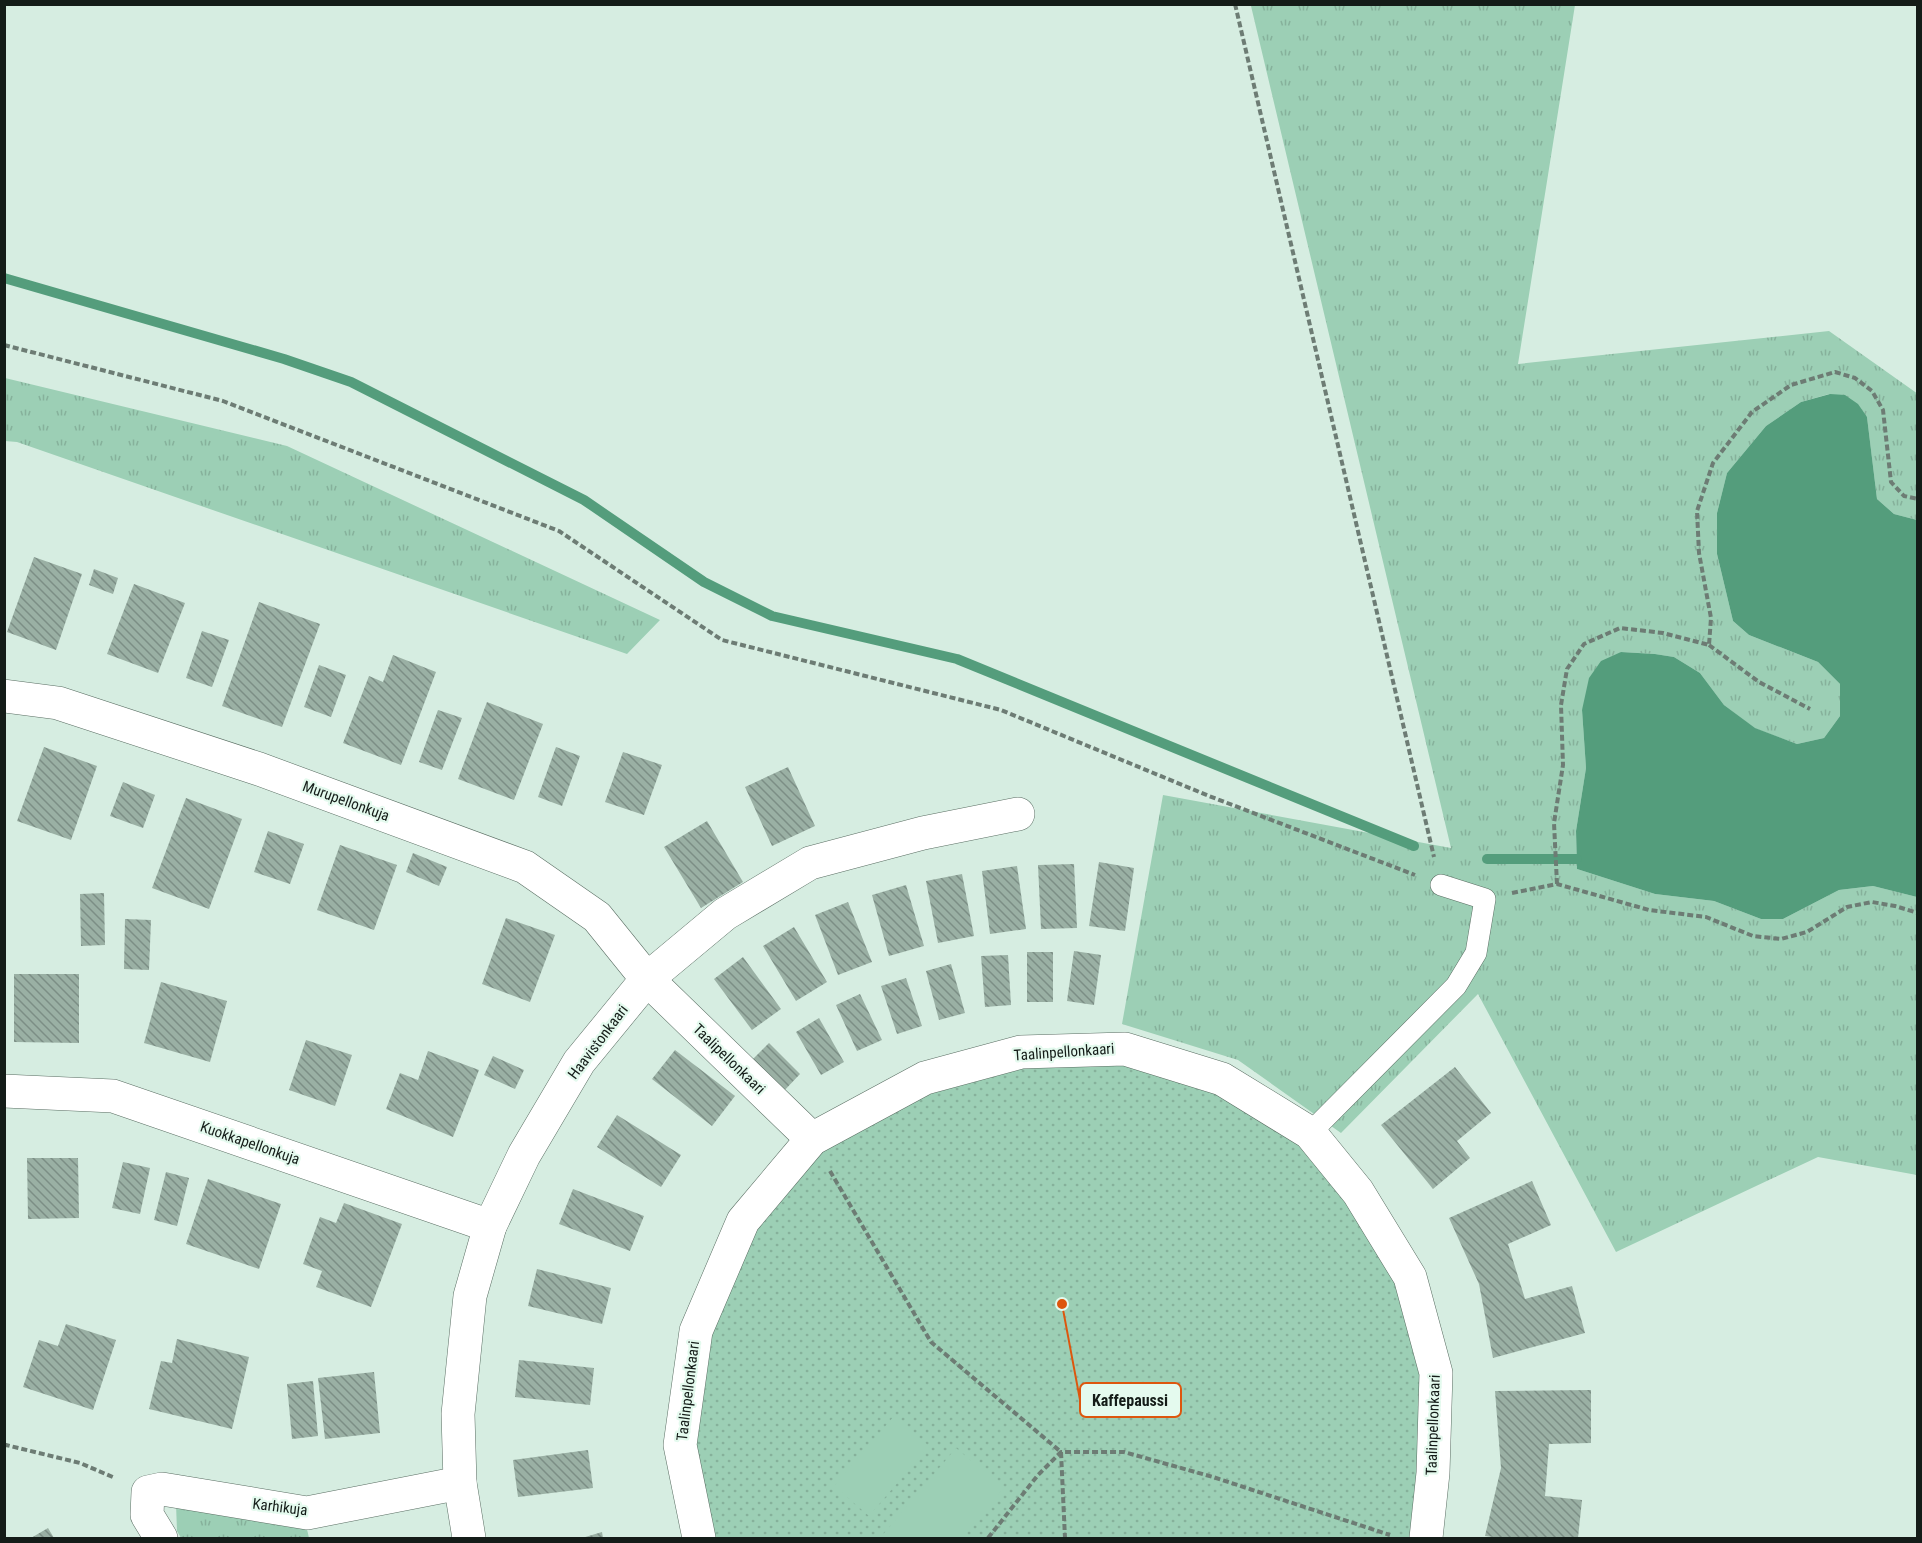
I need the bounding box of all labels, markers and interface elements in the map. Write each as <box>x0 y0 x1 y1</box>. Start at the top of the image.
street label: Murupellonkuja <box>300 777 392 825</box>
street label: Haavistonkaari <box>564 1001 632 1083</box>
street label: Taalipellonkaari <box>689 1020 769 1098</box>
street label: Taalinpellonkaari <box>1013 1040 1115 1064</box>
street label: Kuokkapellonkuja <box>198 1118 302 1168</box>
street label: Taalinpellonkaari <box>673 1340 703 1442</box>
street label: Taalinpellonkaari <box>1422 1374 1444 1476</box>
callout: Kaffepaussi <box>1080 1383 1181 1417</box>
text: Kaffepaussi <box>1092 1391 1168 1410</box>
street label: Karhikuja <box>252 1495 308 1519</box>

